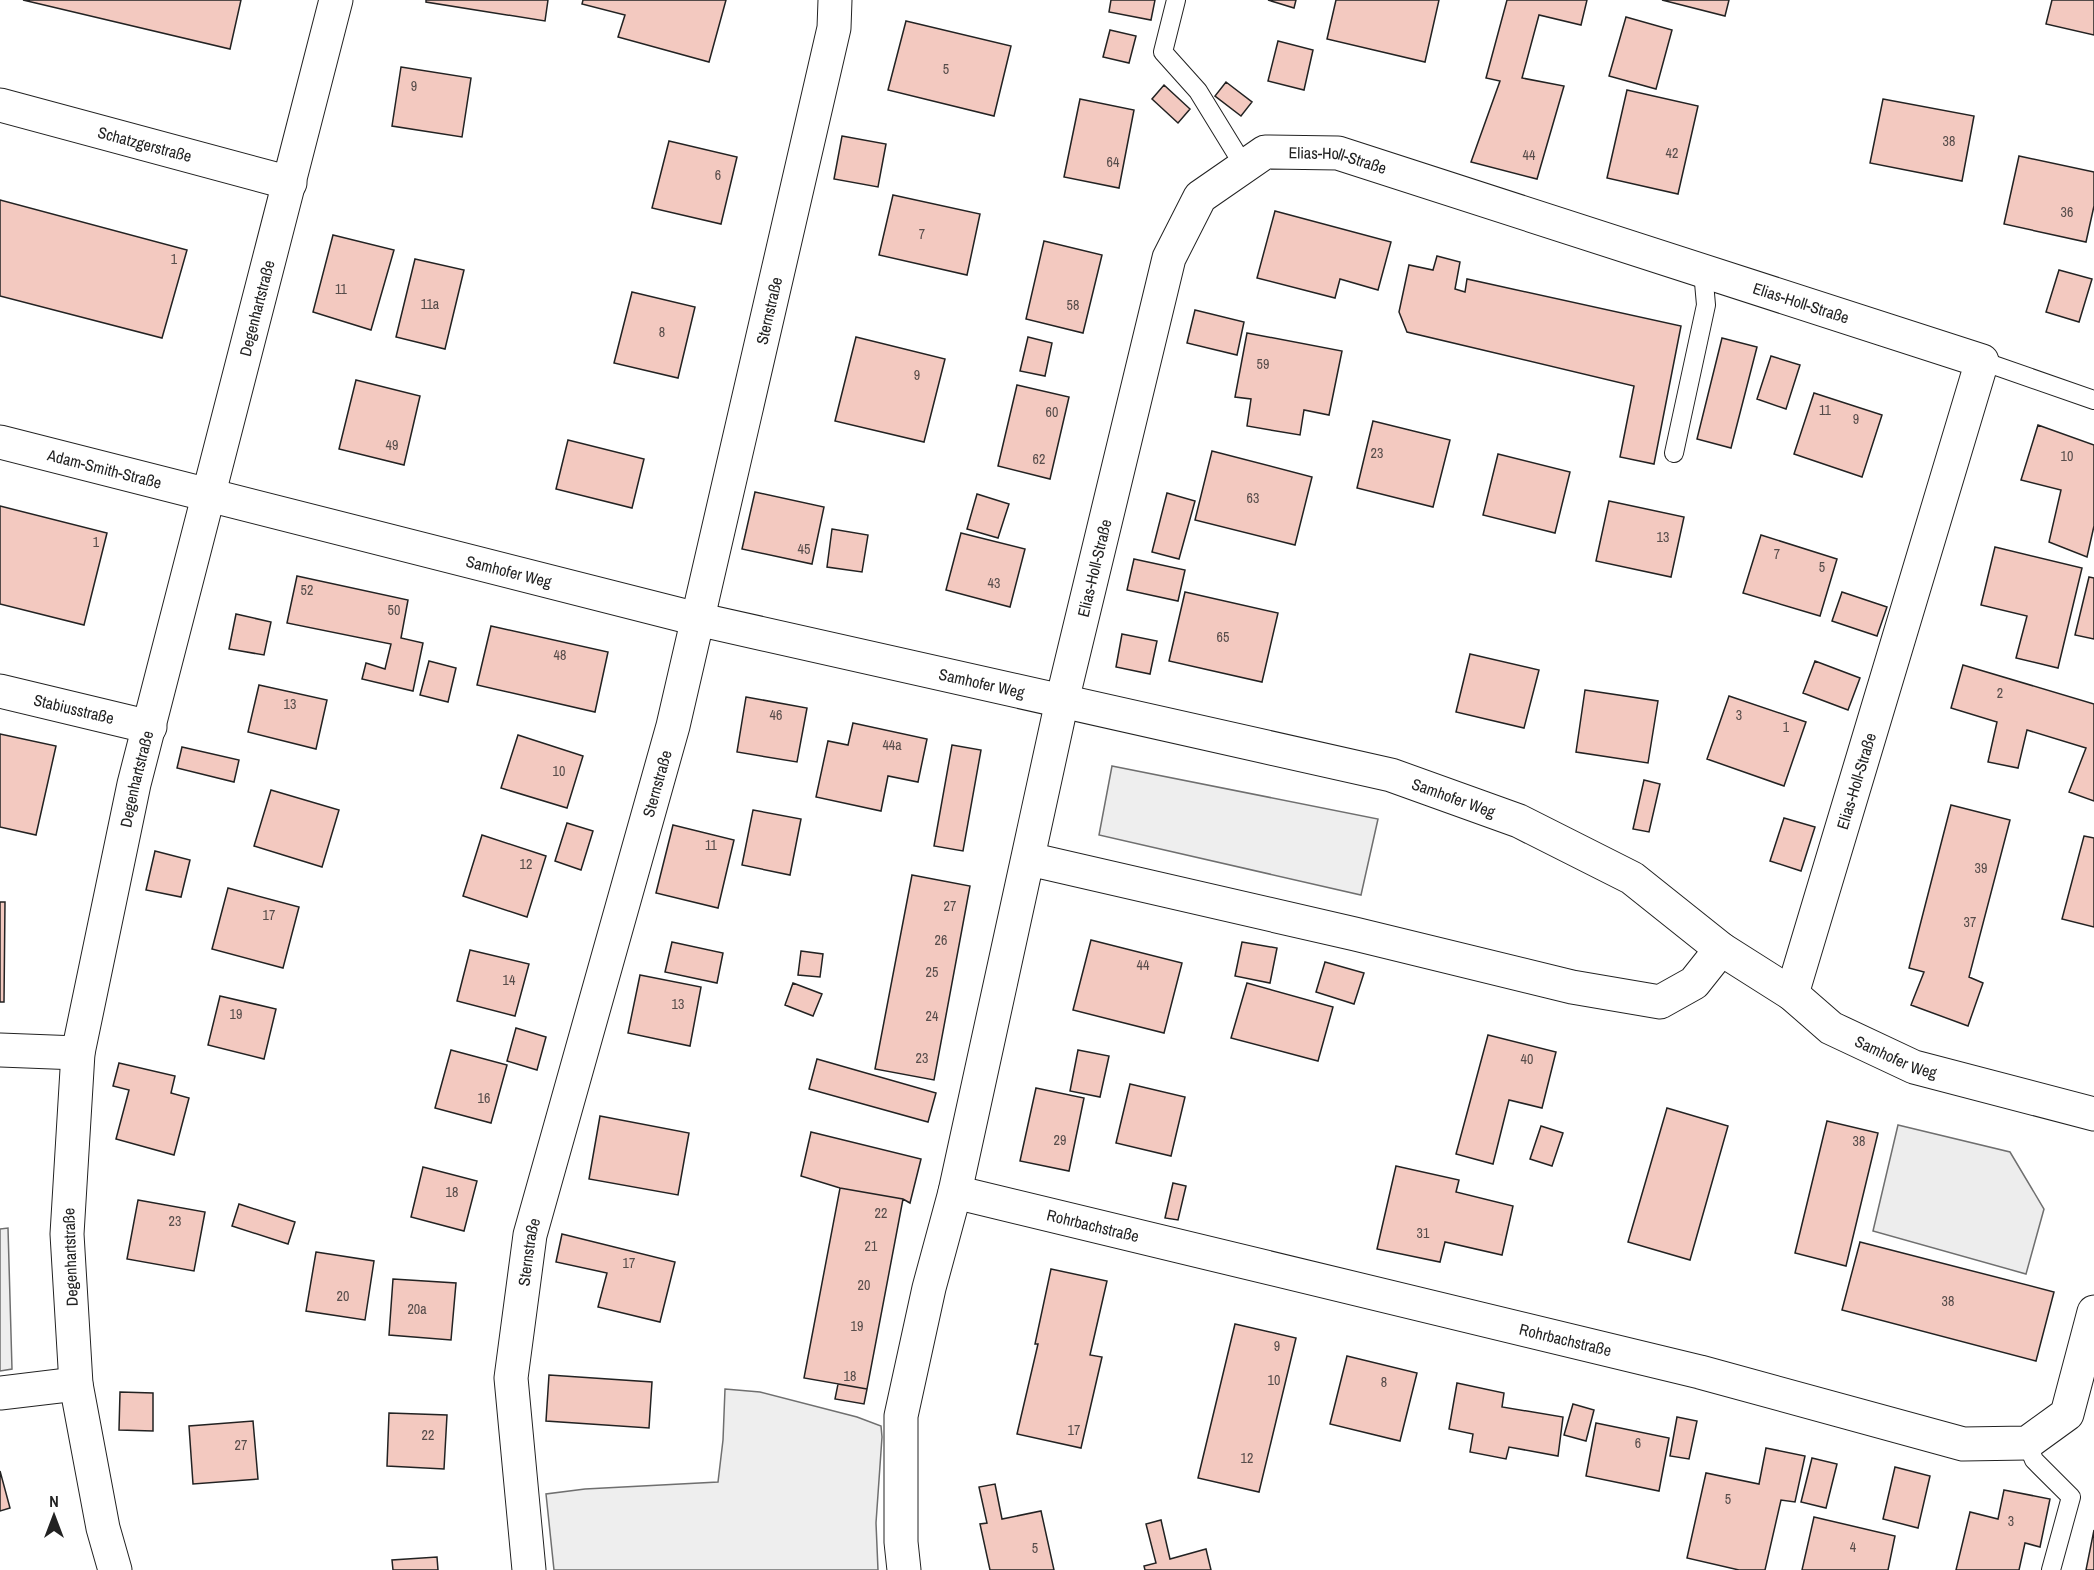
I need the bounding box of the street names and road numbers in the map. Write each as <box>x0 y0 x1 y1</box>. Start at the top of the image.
street label: Schatzgerstraße <box>95 121 194 167</box>
street label: Elias-Holl-Straße <box>1288 141 1390 179</box>
street label: Degenhartstraße <box>234 258 280 359</box>
street label: Sternstraße <box>750 275 787 347</box>
street label: Elias-Holl-Straße <box>1750 277 1852 328</box>
street label: Adam-Smith-Straße <box>44 443 164 494</box>
street label: Elias-Holl-Straße <box>1072 517 1117 619</box>
street label: Samhofer Weg <box>464 550 555 593</box>
street label: Samhofer Weg <box>937 663 1027 703</box>
street label: Stabiusstraße <box>32 689 116 729</box>
street label: Degenhartstraße <box>114 728 158 829</box>
street label: Elias-Holl-Straße <box>1831 730 1881 832</box>
street label: Sternstraße <box>637 748 677 820</box>
street label: Samhofer Weg <box>1409 772 1499 823</box>
street label: Samhofer Weg <box>1851 1030 1940 1084</box>
street label: Rohrbachstraße <box>1045 1204 1141 1247</box>
street label: Degenhartstraße <box>57 1207 83 1307</box>
street label: Sternstraße <box>512 1215 545 1287</box>
street label: Rohrbachstraße <box>1517 1318 1614 1361</box>

